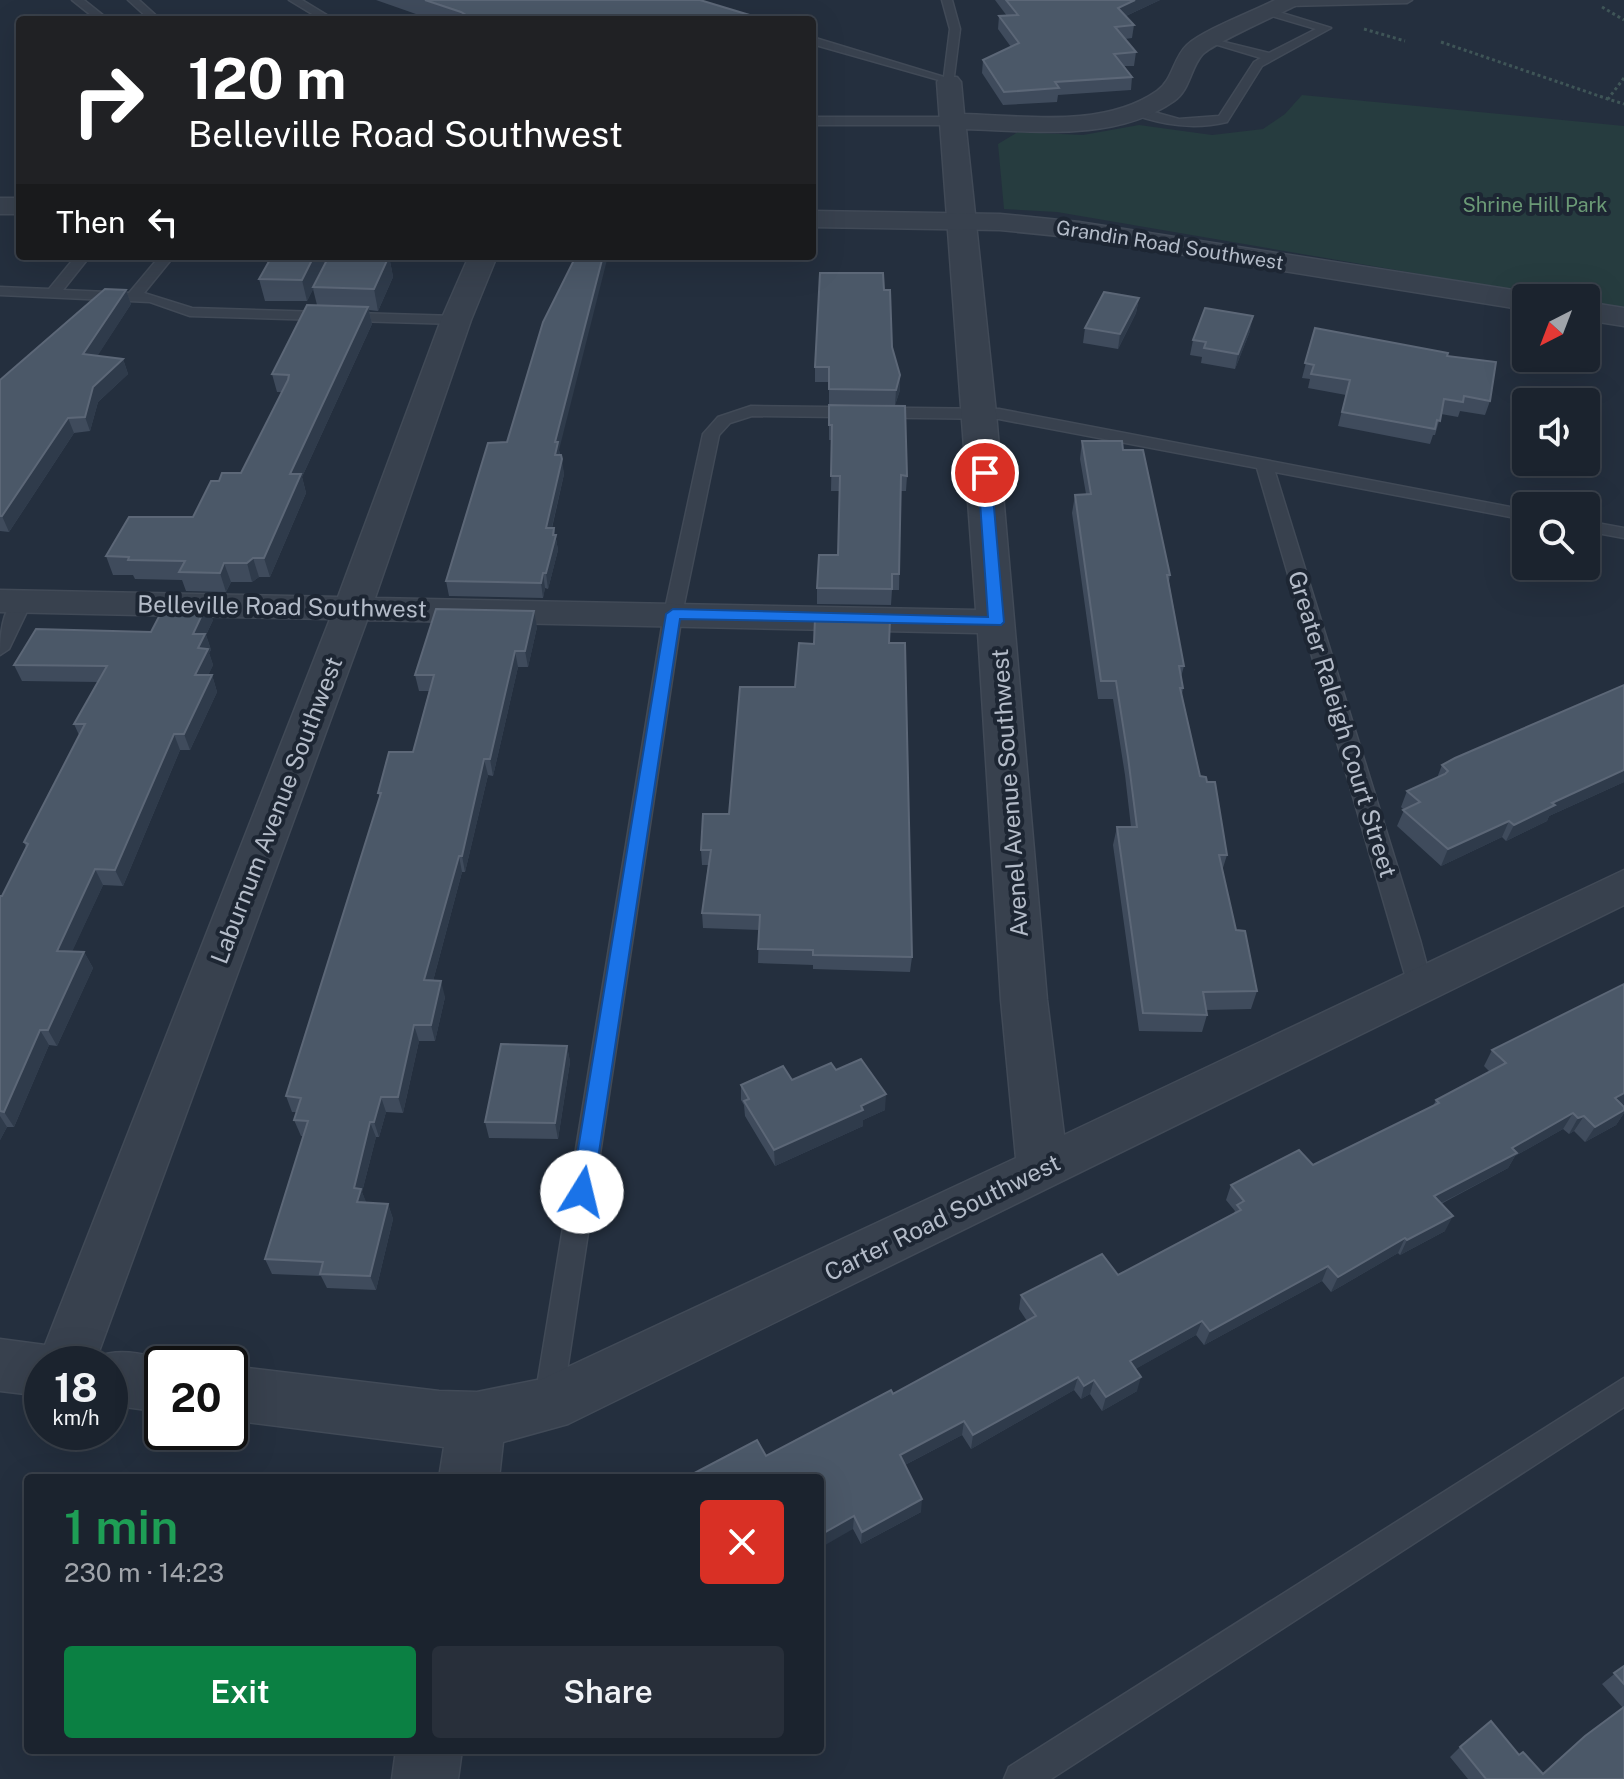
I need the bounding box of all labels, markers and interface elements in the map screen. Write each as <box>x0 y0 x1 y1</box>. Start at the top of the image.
text: 120 m <box>188 46 346 112</box>
icon: right <box>56 48 160 152</box>
text: Belleville Road Southwest <box>188 113 623 155</box>
park label: Shrine Hill Park <box>1462 193 1608 217</box>
icon: left <box>141 200 185 244</box>
text: Then <box>56 204 125 240</box>
street label: Grandin Road Southwest <box>1055 215 1285 275</box>
north arrow <box>1512 284 1600 372</box>
map controls <box>1512 284 1600 580</box>
button: sound <box>1512 388 1600 476</box>
pin <box>951 439 1019 507</box>
icon: arrive <box>963 451 1007 495</box>
button: search <box>1512 492 1600 580</box>
street label: Greater Raleigh Court Street <box>1283 567 1403 881</box>
street label: Belleville Road Southwest <box>137 589 427 623</box>
street label: Avenel Avenue Southwest <box>985 648 1033 938</box>
street label: Laburnum Avenue Southwest <box>204 653 348 967</box>
street label: Carter Road Southwest <box>820 1148 1064 1286</box>
position arrow <box>540 1150 624 1234</box>
speed limit sign: 20 <box>144 1346 248 1450</box>
text: 18 <box>54 1364 98 1411</box>
text: km/h <box>52 1406 100 1430</box>
text: 1 min <box>64 1498 178 1555</box>
button: close <box>700 1500 784 1584</box>
text: 230 m · 14:23 <box>64 1557 224 1588</box>
button: Exit <box>64 1646 416 1738</box>
button: Share <box>432 1646 784 1738</box>

